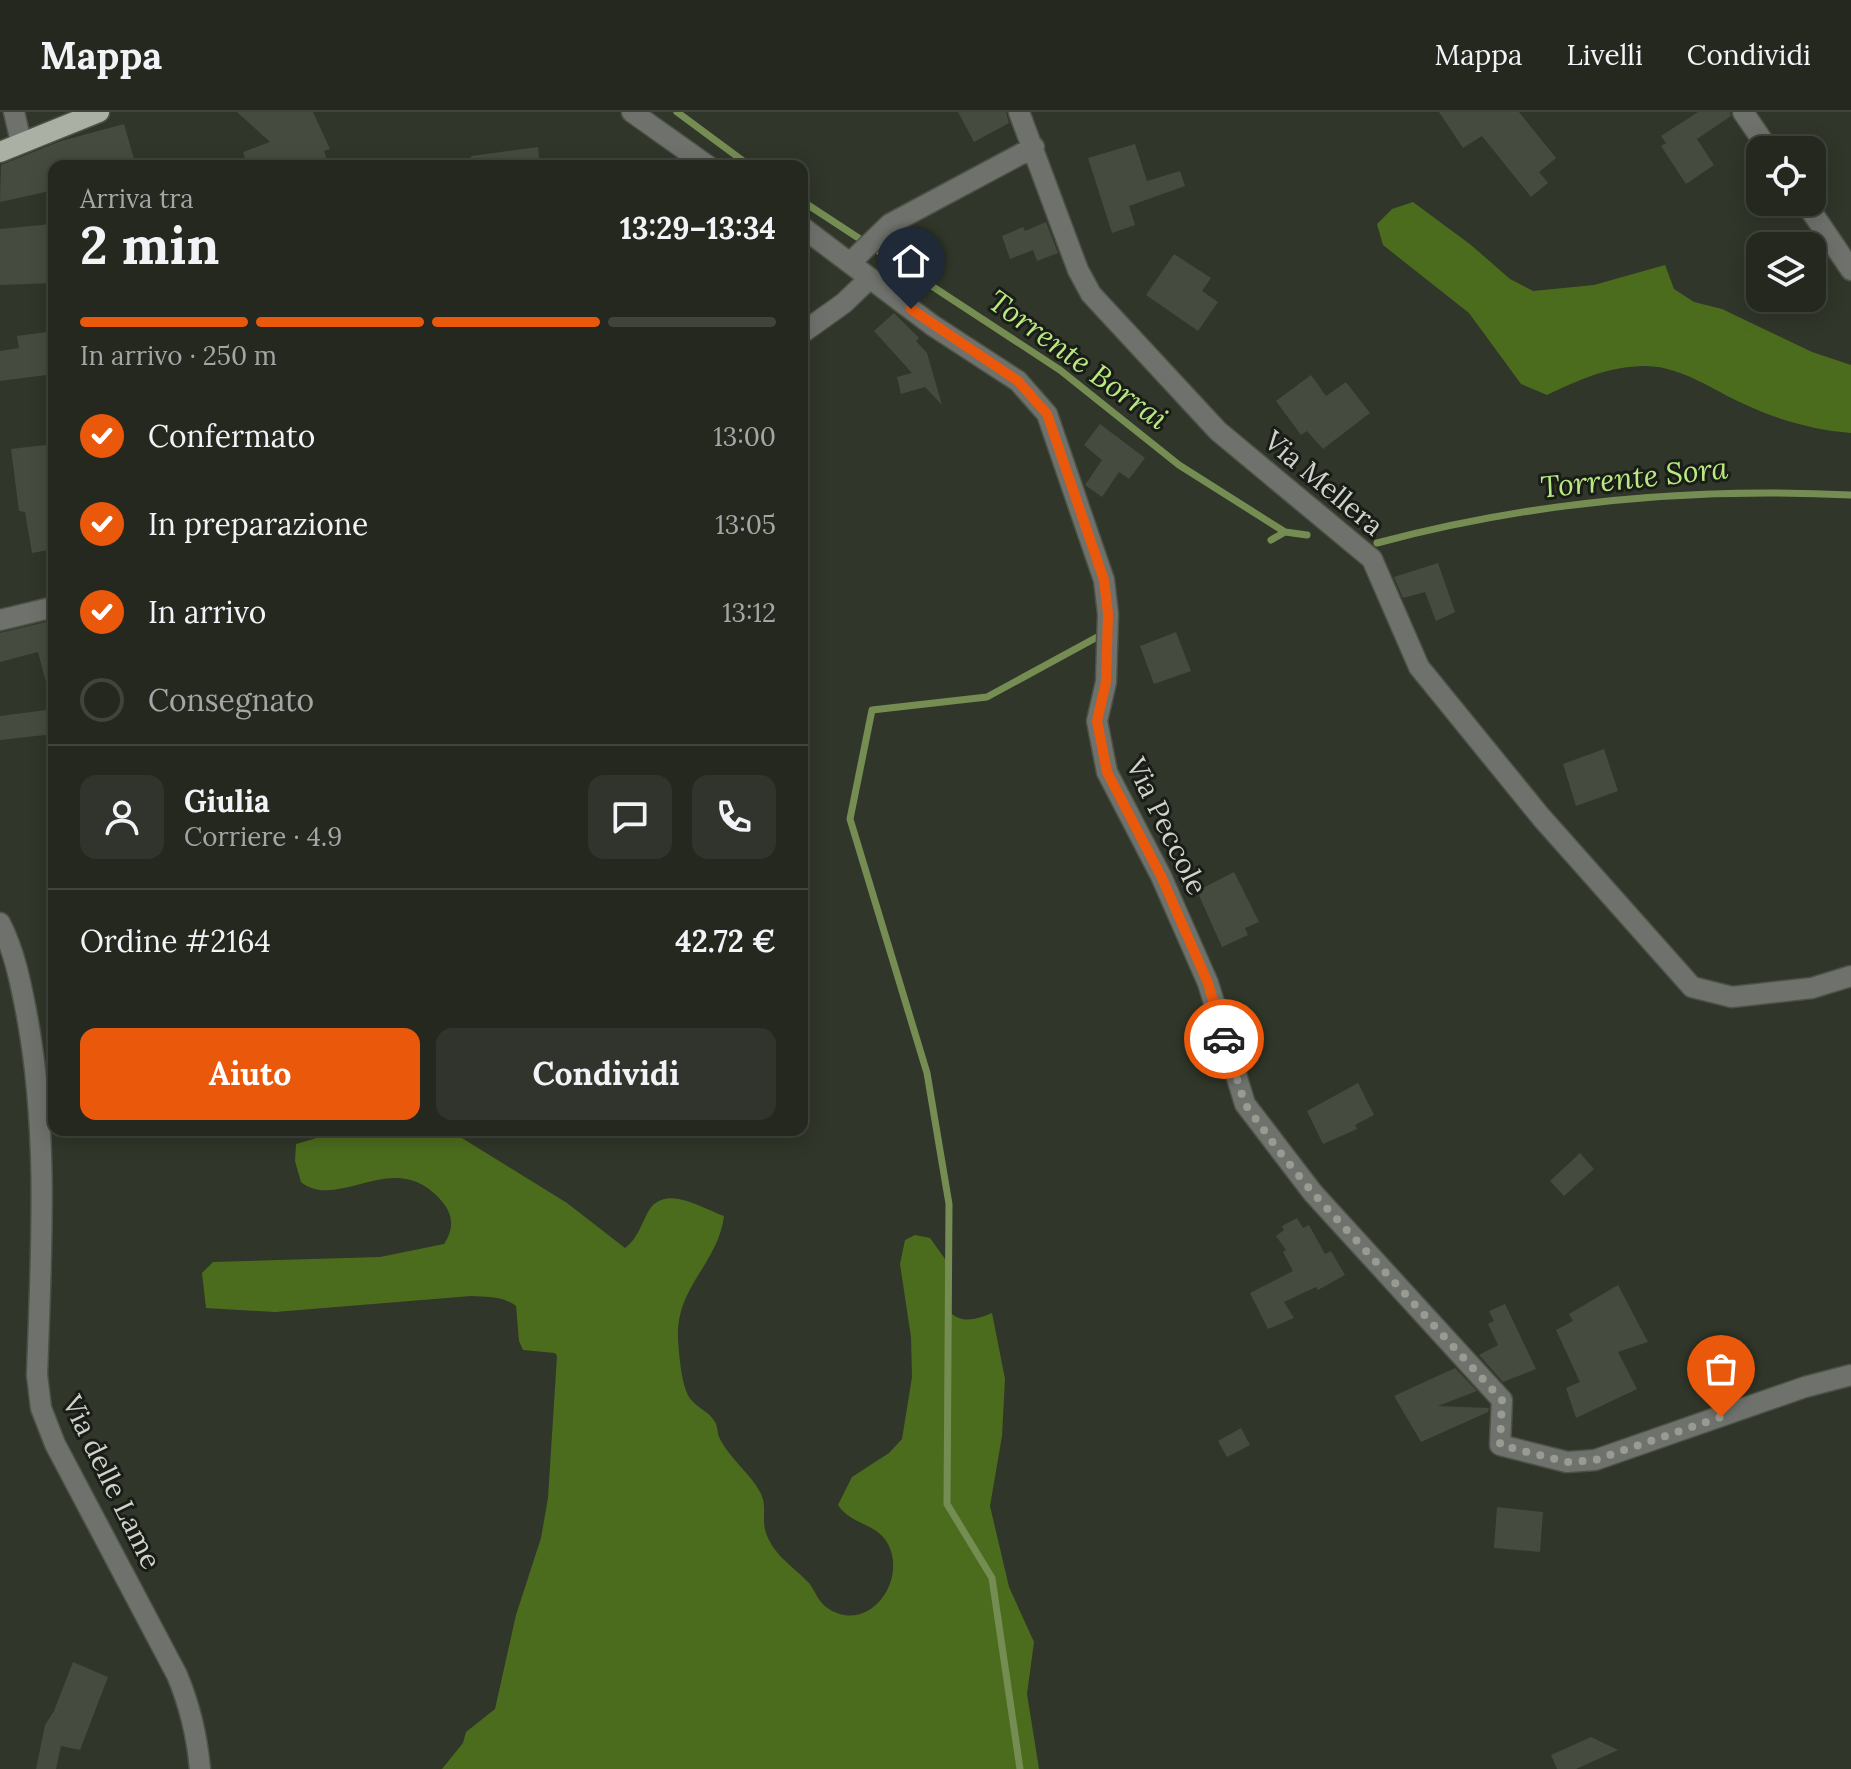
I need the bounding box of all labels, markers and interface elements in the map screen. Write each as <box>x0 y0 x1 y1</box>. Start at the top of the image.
text: Mappa <box>40 31 162 79</box>
text: Mappa <box>1434 37 1522 73</box>
text: Livelli <box>1566 37 1643 73</box>
text: Condividi <box>1687 37 1811 73</box>
map controls <box>1746 136 1826 312</box>
button: locate <box>1746 136 1826 216</box>
text: Arriva tra <box>80 182 194 215</box>
text: 13:29–13:34 <box>620 209 776 247</box>
text: 2 min <box>80 212 219 278</box>
pin <box>877 227 945 309</box>
button: layers <box>1746 232 1826 312</box>
icon: home <box>889 239 933 283</box>
water label: Torrente Borrai <box>981 281 1176 437</box>
text: In arrivo · 250 m <box>80 339 277 372</box>
icon: check <box>80 414 124 458</box>
text: Confermato <box>148 417 315 455</box>
text: 13:00 <box>713 420 776 453</box>
street label: Via Mellera <box>1256 422 1391 543</box>
water label: Torrente Sora <box>1538 448 1730 506</box>
icon: check <box>80 502 124 546</box>
text: In preparazione <box>148 505 368 543</box>
text: 13:05 <box>715 508 776 541</box>
icon: check <box>80 590 124 634</box>
text: In arrivo <box>148 593 266 631</box>
text: 13:12 <box>722 596 776 629</box>
text: Consegnato <box>148 681 314 719</box>
street label: Via Peccole <box>1118 751 1216 900</box>
button: person <box>80 775 164 859</box>
button: chat <box>588 775 672 859</box>
button: phone <box>692 775 776 859</box>
text: Giulia <box>184 782 270 820</box>
text: Corriere · 4.9 <box>184 820 342 853</box>
text: Ordine #2164 <box>80 922 271 960</box>
text: 42.72 € <box>675 922 776 960</box>
courier <box>1184 999 1264 1079</box>
icon: car <box>1202 1017 1246 1061</box>
button: Aiuto <box>80 1028 420 1120</box>
button: Condividi <box>436 1028 776 1120</box>
pin <box>1687 1335 1755 1417</box>
icon: bag <box>1699 1347 1743 1391</box>
street label: Via delle Lame <box>54 1388 170 1575</box>

